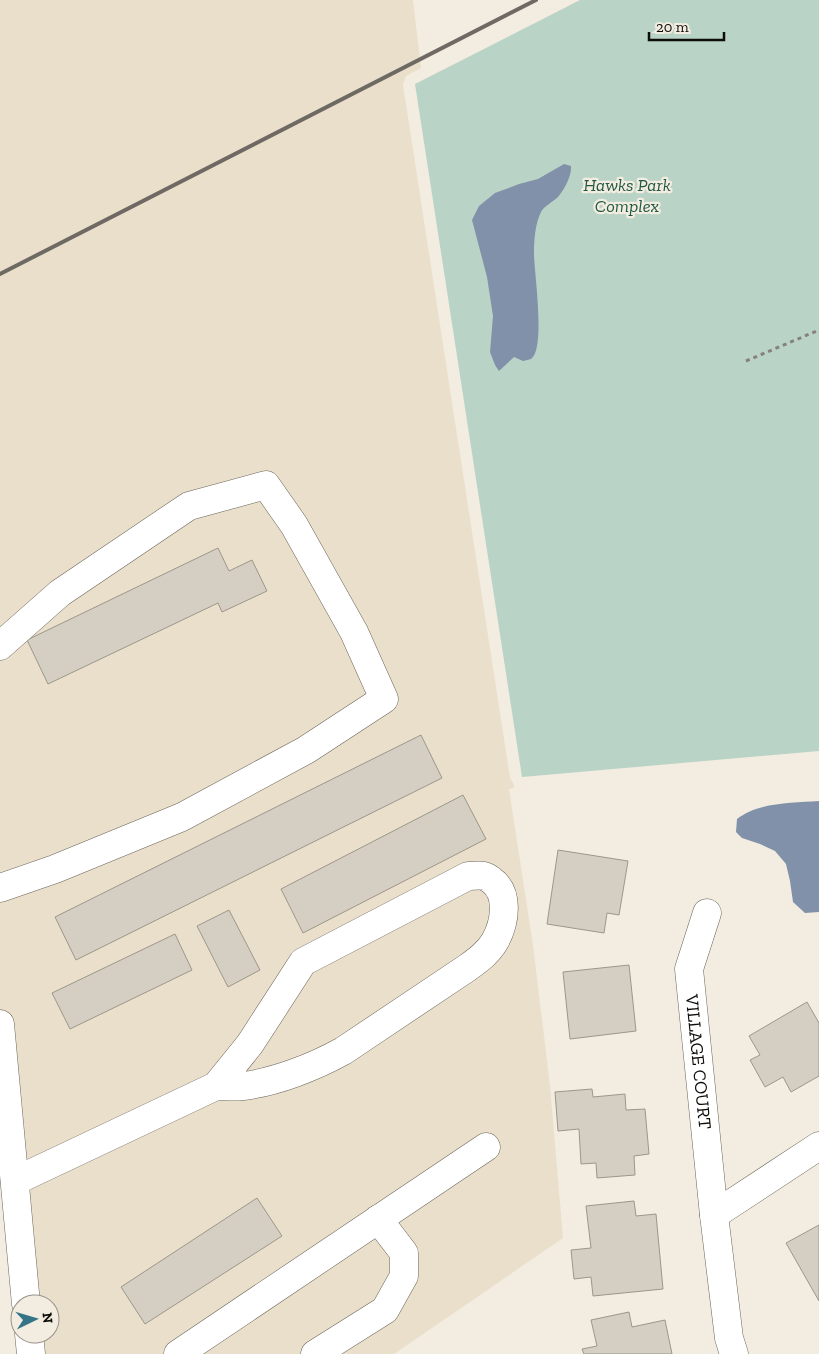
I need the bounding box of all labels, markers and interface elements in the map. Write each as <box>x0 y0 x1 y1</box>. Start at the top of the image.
scale bar <box>649 10 724 42</box>
text: 20 m <box>656 18 689 36</box>
park label: Hawks Park Complex <box>583 174 671 217</box>
street label: VILLAGE COURT <box>681 992 716 1130</box>
north arrow <box>10 1294 60 1344</box>
text: N <box>39 1312 56 1324</box>

